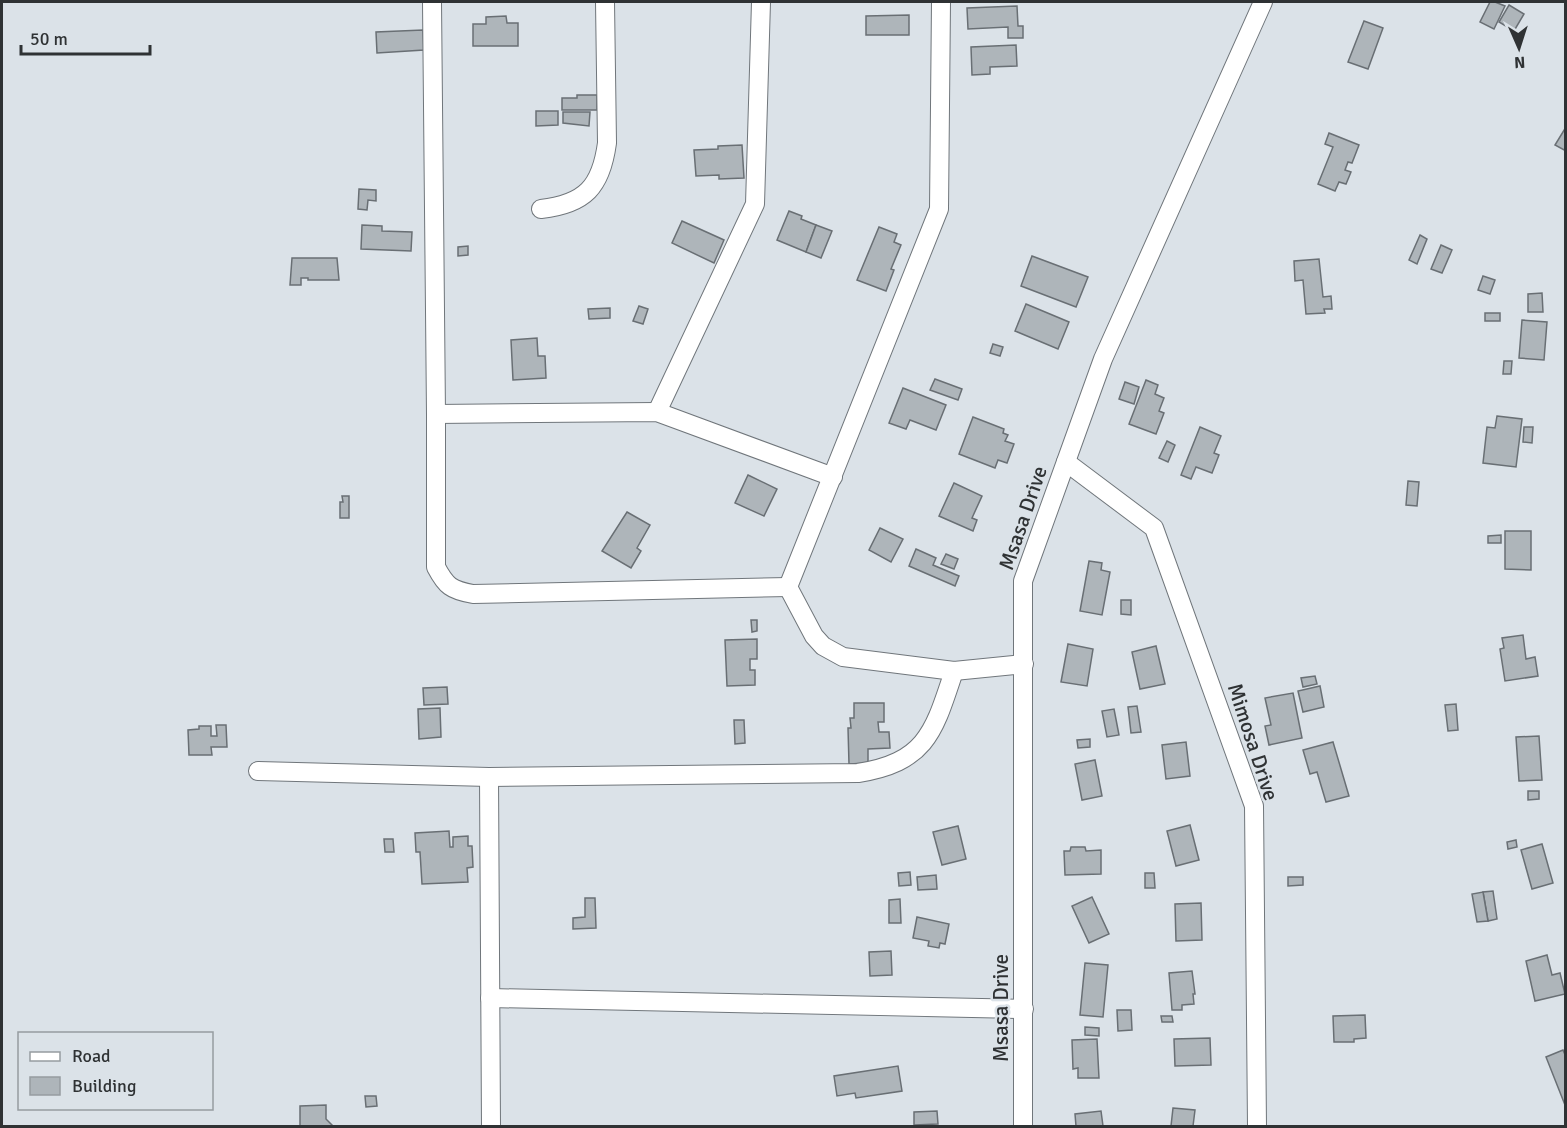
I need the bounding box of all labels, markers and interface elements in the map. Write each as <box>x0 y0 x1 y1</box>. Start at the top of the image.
scale bar <box>21 18 150 56</box>
north arrow <box>1489 18 1549 78</box>
text: 50 m <box>30 28 68 50</box>
text: N <box>1514 52 1526 72</box>
street label: Msasa Drive <box>993 463 1053 573</box>
street label: Mimosa Drive <box>1222 680 1284 804</box>
street label: Msasa Drive <box>988 954 1014 1062</box>
legend <box>18 1032 213 1110</box>
text: Road <box>72 1045 111 1067</box>
text: Building <box>72 1075 136 1097</box>

